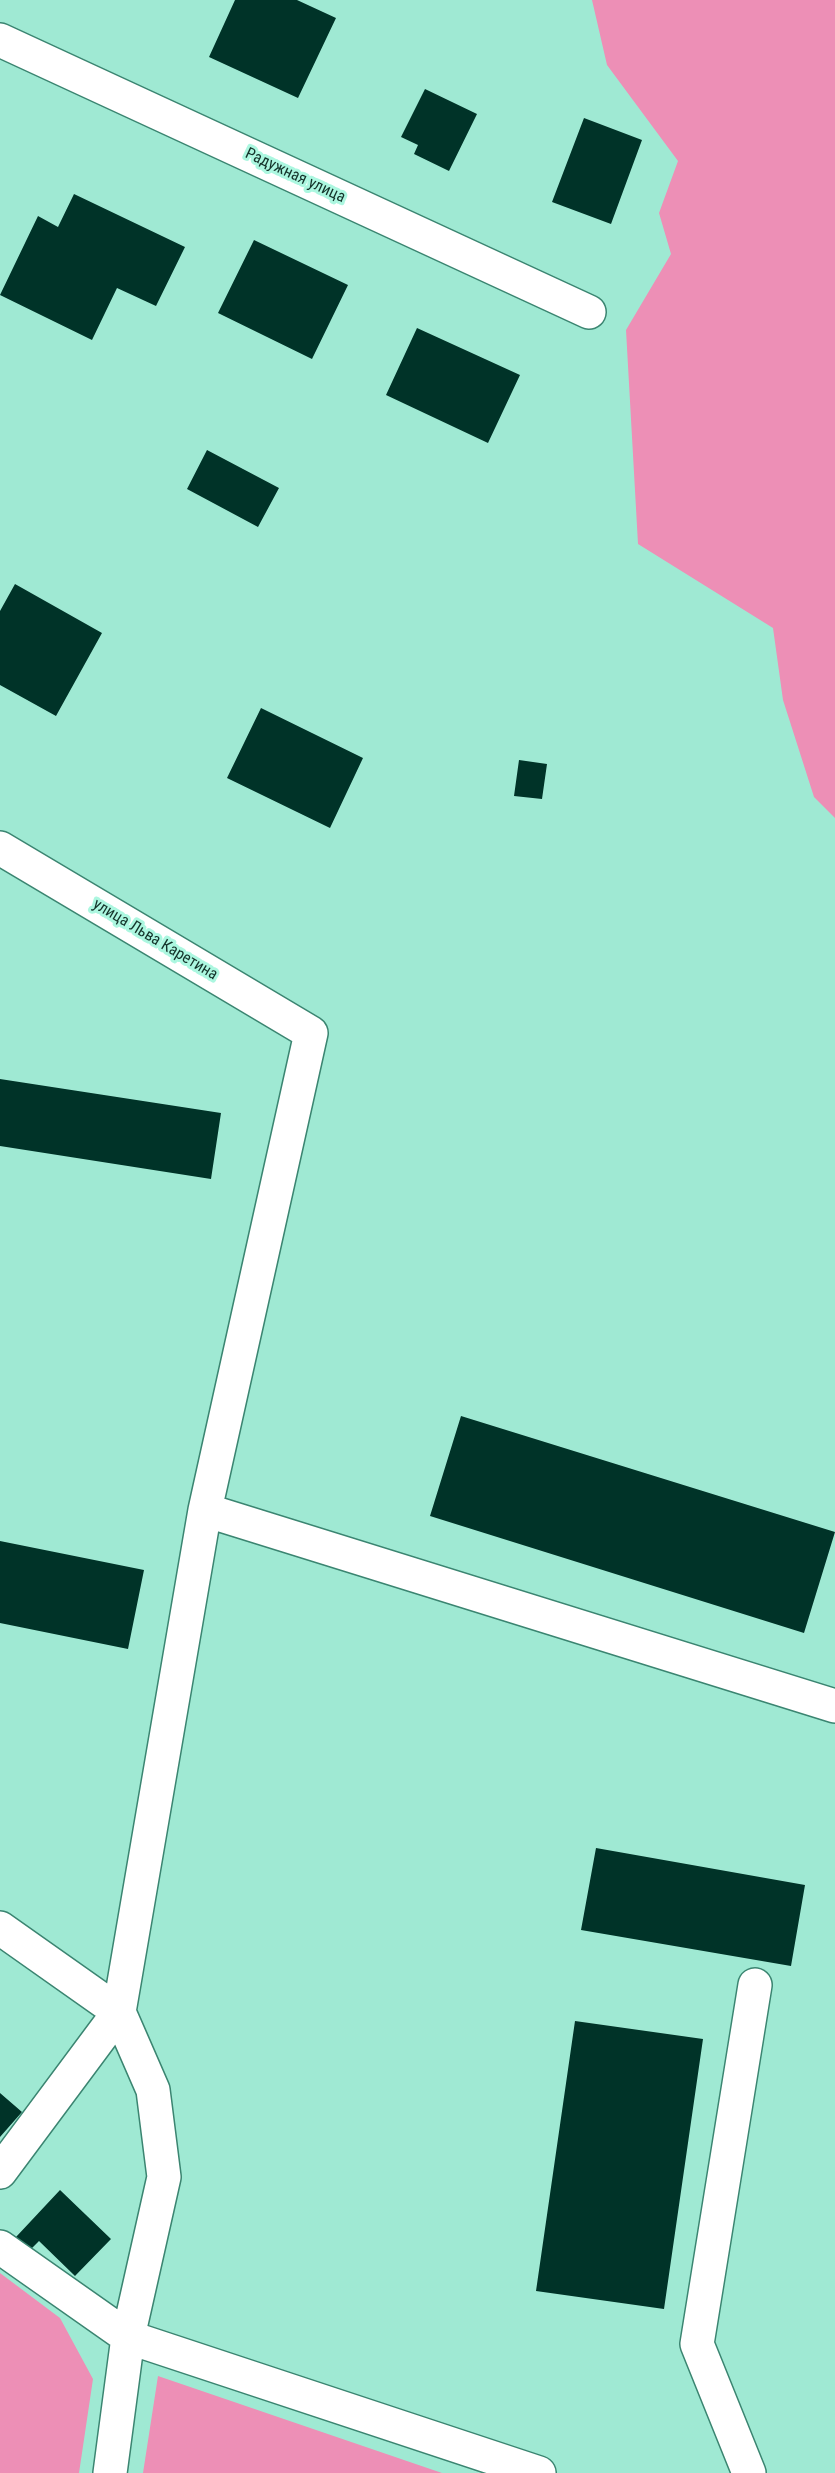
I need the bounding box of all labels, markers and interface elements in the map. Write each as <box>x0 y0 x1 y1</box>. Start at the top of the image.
street label: Радужная улица <box>242 144 348 208</box>
street label: улица Льва Каретина <box>89 895 221 985</box>

